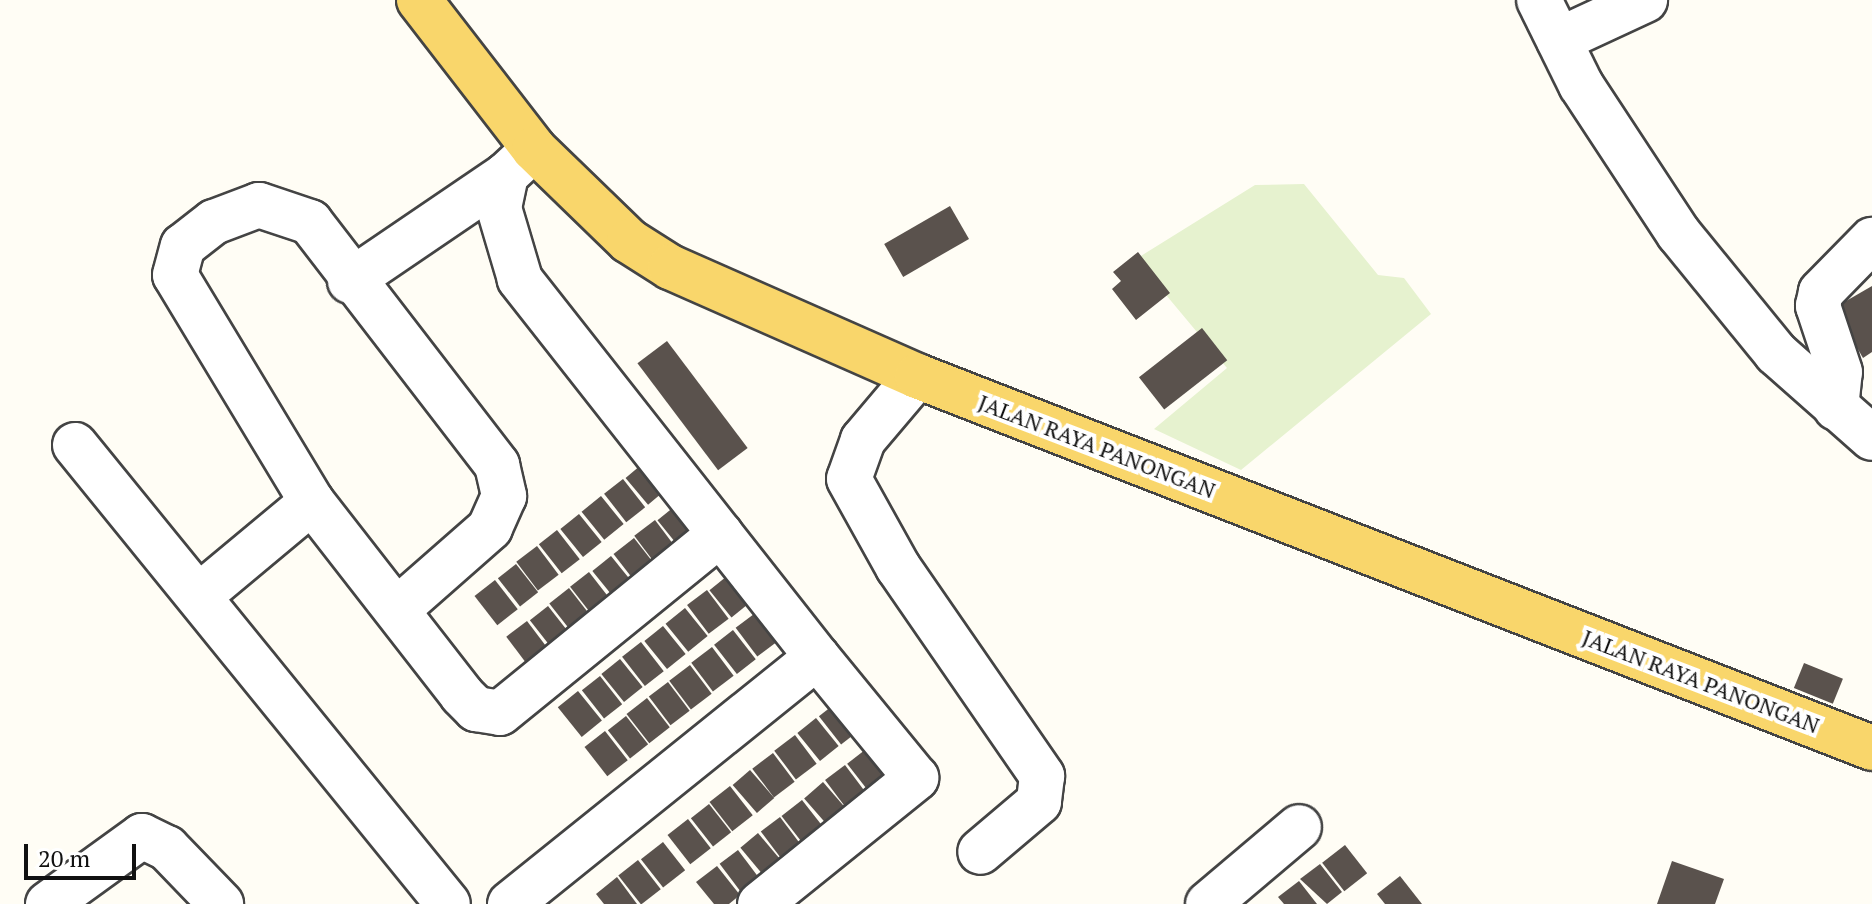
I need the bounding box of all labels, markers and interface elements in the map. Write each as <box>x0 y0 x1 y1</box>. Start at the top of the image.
street label: JALAN RAYA PANONGAN <box>975 389 1219 503</box>
street label: JALAN RAYA PANONGAN <box>1579 624 1823 738</box>
scale bar <box>28 828 140 878</box>
text: 20 m <box>38 842 90 874</box>

